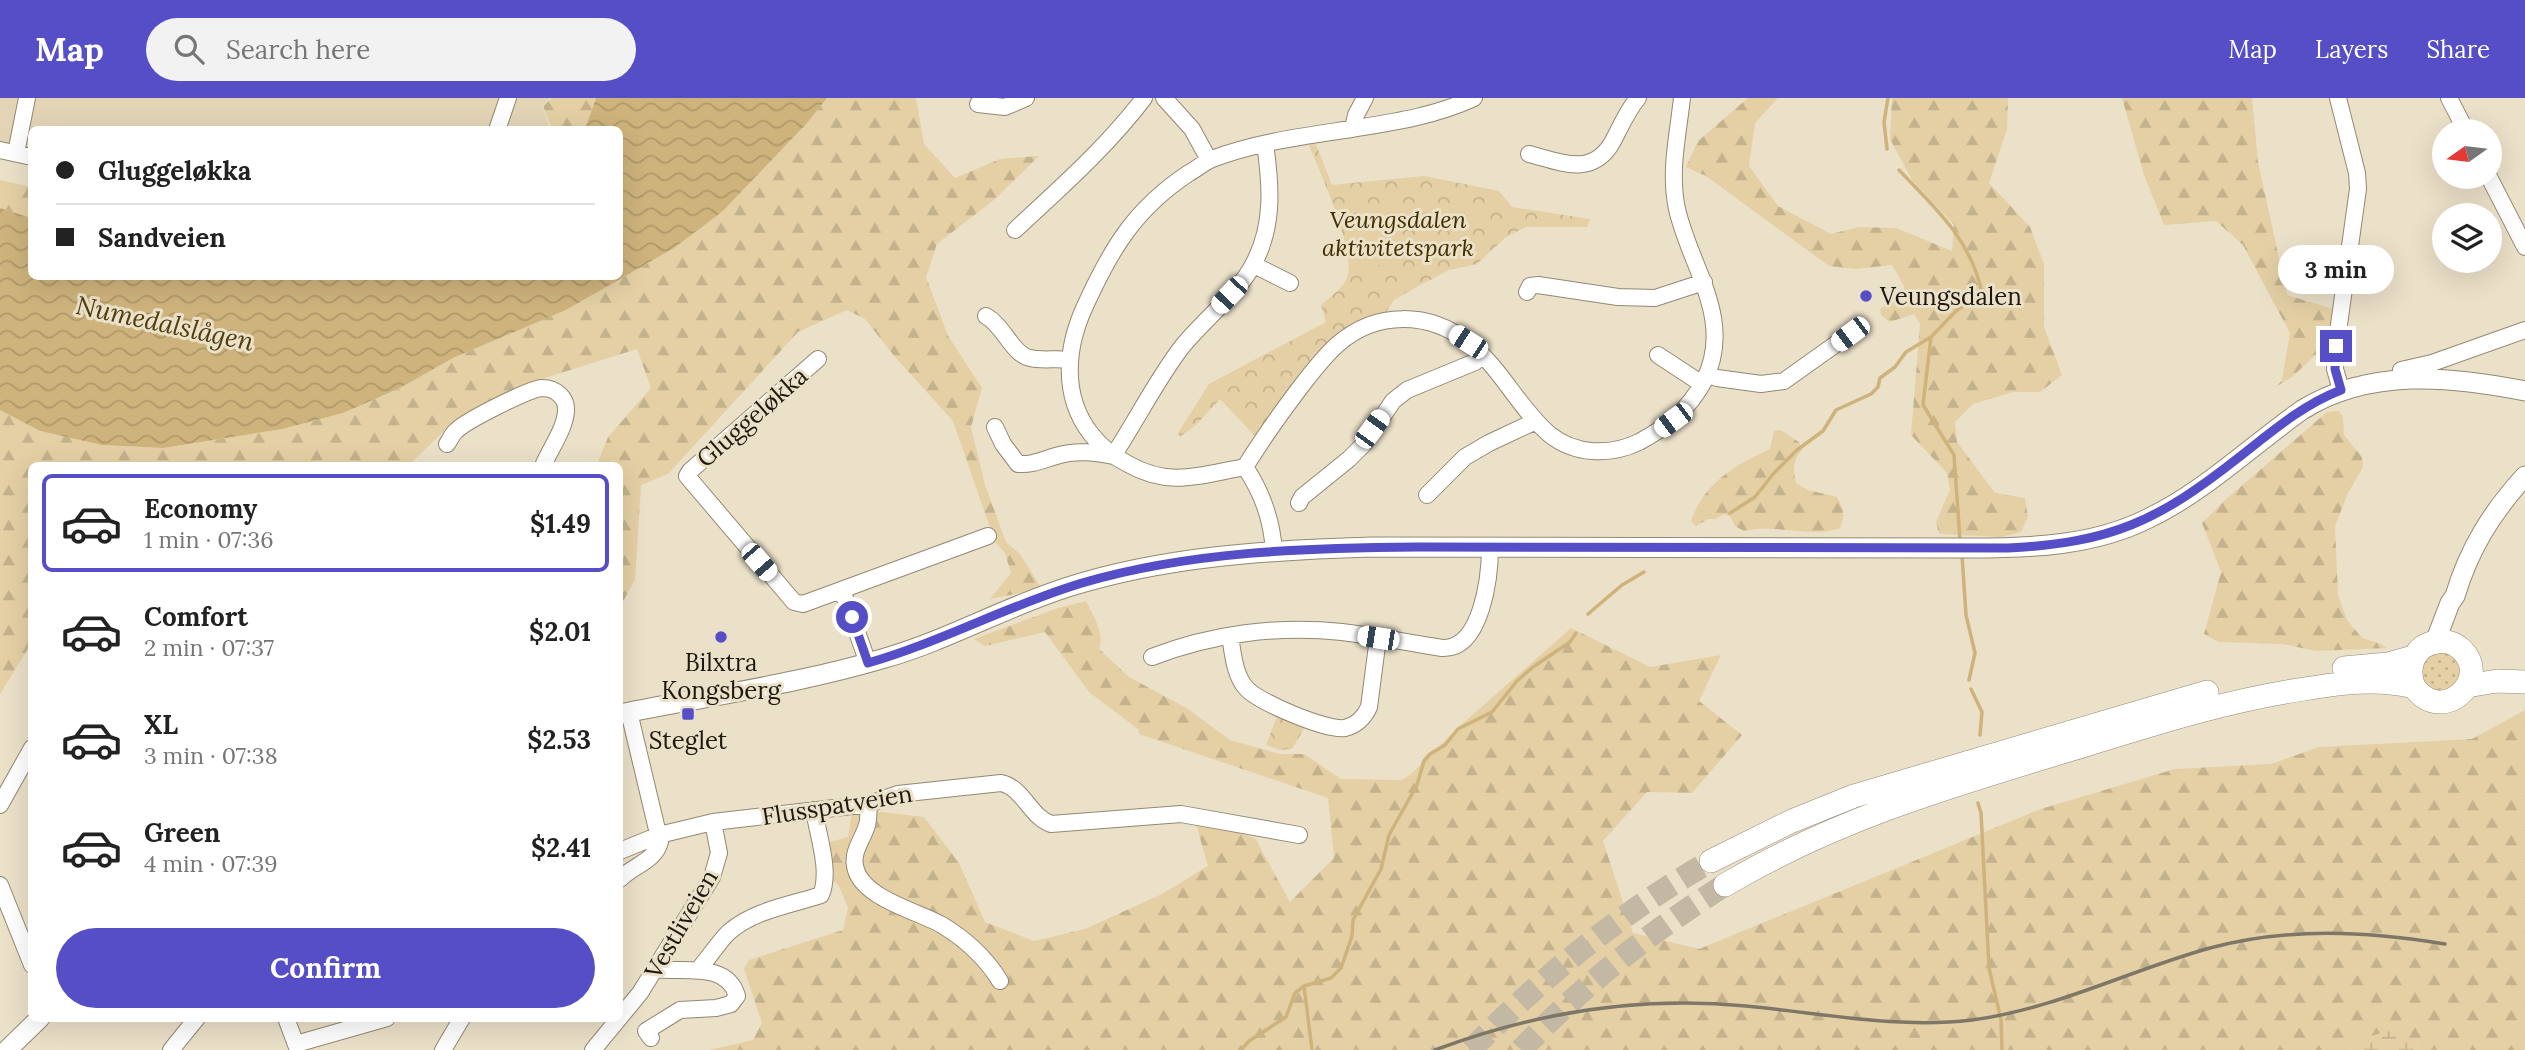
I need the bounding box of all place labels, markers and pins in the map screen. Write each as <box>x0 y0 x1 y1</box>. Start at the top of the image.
place label: Veungsdalen <box>1879 281 2022 312</box>
marker: Veungsdalen <box>1858 288 1874 304</box>
marker: Bilxtra Kongsberg <box>713 629 729 645</box>
place label: Bilxtra Kongsberg <box>661 647 781 706</box>
marker: Steglet <box>680 706 696 722</box>
place label: Steglet <box>649 725 728 756</box>

